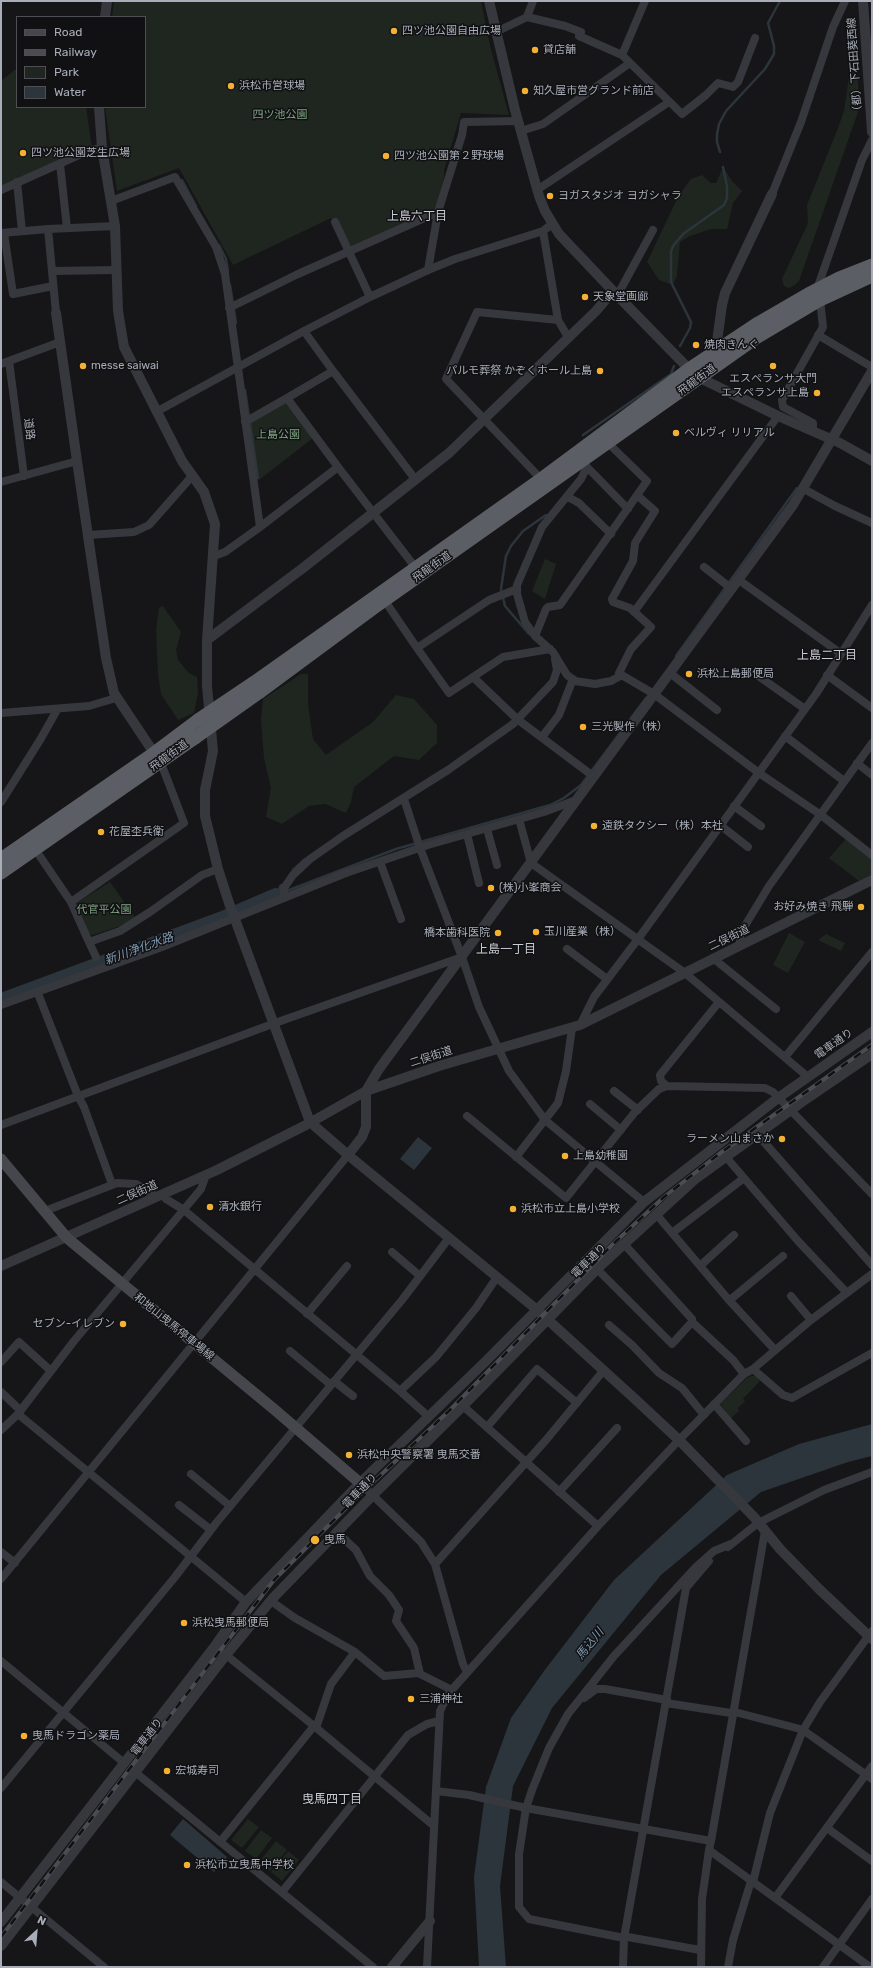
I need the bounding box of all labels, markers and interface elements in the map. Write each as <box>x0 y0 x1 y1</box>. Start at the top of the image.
legend <box>16 16 146 108</box>
street label: （都）下石田葵西線 <box>845 17 865 117</box>
place label: 四ツ池公園自由広場 <box>402 24 501 38</box>
text: Road <box>54 25 82 39</box>
marker: 四ツ池公園自由広場 <box>389 26 399 36</box>
place label: 貸店舗 <box>543 43 576 57</box>
text: Railway <box>54 45 97 59</box>
marker: 貸店舗 <box>530 45 540 55</box>
text: Park <box>54 65 79 79</box>
place label: 浜松市営球場 <box>239 79 305 93</box>
marker: 浜松市営球場 <box>226 81 236 91</box>
place label: 知久屋市営グランド前店 <box>533 84 654 98</box>
text: Water <box>54 85 86 99</box>
marker: 知久屋市営グランド前店 <box>520 86 530 96</box>
park label: 四ツ池公園 <box>253 108 307 122</box>
place label: 四ツ池公園芝生広場 <box>31 146 130 160</box>
marker: 四ツ池公園芝生広場 <box>18 148 28 158</box>
place label: 四ツ池公園第２野球場 <box>394 149 504 163</box>
marker: 四ツ池公園第２野球場 <box>381 151 391 161</box>
place label: ヨガスタジオ ヨガシャラ <box>558 189 682 203</box>
marker: ヨガスタジオ ヨガシャラ <box>545 191 555 201</box>
district label: 上島六丁目 <box>387 210 447 224</box>
place label: 天象堂画廊 <box>593 290 648 304</box>
marker: 天象堂画廊 <box>580 292 590 302</box>
place label: 焼肉きんぐ <box>704 338 759 352</box>
marker: 焼肉きんぐ <box>691 340 701 350</box>
place label: messe saiwai <box>91 359 159 373</box>
marker: messe saiwai <box>78 361 88 371</box>
marker: エスペランサ大門 <box>768 361 778 371</box>
street label: 飛龍街道 <box>675 362 719 398</box>
place label: パルモ葬祭 かぞくホール上島 <box>446 364 592 378</box>
marker: パルモ葬祭 かぞくホール上島 <box>595 366 605 376</box>
place label: エスペランサ大門 <box>729 372 817 386</box>
place label: エスペランサ上島 <box>721 386 809 400</box>
marker: エスペランサ上島 <box>812 388 822 398</box>
street label: 道路 <box>21 417 37 441</box>
place label: ベルヴィ リリアル <box>684 426 775 440</box>
park label: 上島公園 <box>256 428 300 442</box>
marker: ベルヴィ リリアル <box>671 428 681 438</box>
street label: 飛龍街道 <box>410 549 454 585</box>
district label: 上島二丁目 <box>797 649 857 663</box>
place label: 浜松上島郵便局 <box>697 667 774 681</box>
marker: 浜松上島郵便局 <box>684 669 694 679</box>
place label: 三光製作（株） <box>591 720 668 734</box>
marker: 三光製作（株） <box>578 722 588 732</box>
street label: 飛龍街道 <box>147 738 191 774</box>
place label: 遠鉄タクシー（株）本社 <box>602 819 723 833</box>
marker: 遠鉄タクシー（株）本社 <box>589 821 599 831</box>
place label: 花屋杢兵衛 <box>109 825 164 839</box>
marker: 花屋杢兵衛 <box>96 827 106 837</box>
place label: (株)小峯商会 <box>499 881 561 895</box>
marker: (株)小峯商会 <box>486 883 496 893</box>
place label: お好み焼き 飛騨 <box>773 900 853 914</box>
marker: お好み焼き 飛騨 <box>856 902 866 912</box>
park label: 代官平公園 <box>77 903 131 917</box>
street label: 二俣街道 <box>706 922 752 954</box>
place label: 玉川産業（株） <box>544 925 621 939</box>
place label: 橋本歯科医院 <box>424 926 490 940</box>
marker: 玉川産業（株） <box>531 927 541 937</box>
marker: 橋本歯科医院 <box>493 928 503 938</box>
water label: 新川浄化水路 <box>103 930 175 968</box>
district label: 上島一丁目 <box>476 943 536 957</box>
street label: 電車通り <box>812 1026 856 1062</box>
street label: 二俣街道 <box>408 1044 454 1070</box>
place label: ラーメン山まさか <box>686 1132 774 1146</box>
marker: ラーメン山まさか <box>777 1134 787 1144</box>
place label: 上島幼稚園 <box>573 1149 628 1163</box>
marker: 上島幼稚園 <box>560 1151 570 1161</box>
street label: 二俣街道 <box>114 1178 160 1208</box>
place label: 清水銀行 <box>218 1200 262 1214</box>
marker: 清水銀行 <box>205 1202 215 1212</box>
place label: 浜松市立上島小学校 <box>521 1202 620 1216</box>
marker: 浜松市立上島小学校 <box>508 1204 518 1214</box>
street label: 電車通り <box>569 1241 609 1281</box>
street label: 和地山曳馬停車場線 <box>131 1291 217 1363</box>
place label: セブン-イレブン <box>33 1317 115 1331</box>
marker: セブン-イレブン <box>118 1319 128 1329</box>
place label: 浜松中央警察署 曳馬交番 <box>357 1448 481 1462</box>
marker: 浜松中央警察署 曳馬交番 <box>344 1450 354 1460</box>
street label: 電車通り <box>340 1471 380 1511</box>
place label: 曳馬 <box>324 1533 346 1547</box>
marker: 曳馬 <box>309 1534 321 1546</box>
place label: 浜松曳馬郵便局 <box>192 1616 269 1630</box>
marker: 浜松曳馬郵便局 <box>179 1618 189 1628</box>
water label: 馬込川 <box>573 1625 607 1663</box>
place label: 三浦神社 <box>419 1692 463 1706</box>
marker: 三浦神社 <box>406 1694 416 1704</box>
street label: 電車通り <box>128 1716 166 1758</box>
place label: 曳馬ドラゴン薬局 <box>32 1729 120 1743</box>
marker: 曳馬ドラゴン薬局 <box>19 1731 29 1741</box>
place label: 宏城寿司 <box>175 1764 219 1778</box>
marker: 宏城寿司 <box>162 1766 172 1776</box>
district label: 曳馬四丁目 <box>302 1793 362 1807</box>
place label: 浜松市立曳馬中学校 <box>195 1858 294 1872</box>
marker: 浜松市立曳馬中学校 <box>182 1860 192 1870</box>
north arrow <box>16 1912 56 1952</box>
text: N <box>35 1913 48 1928</box>

